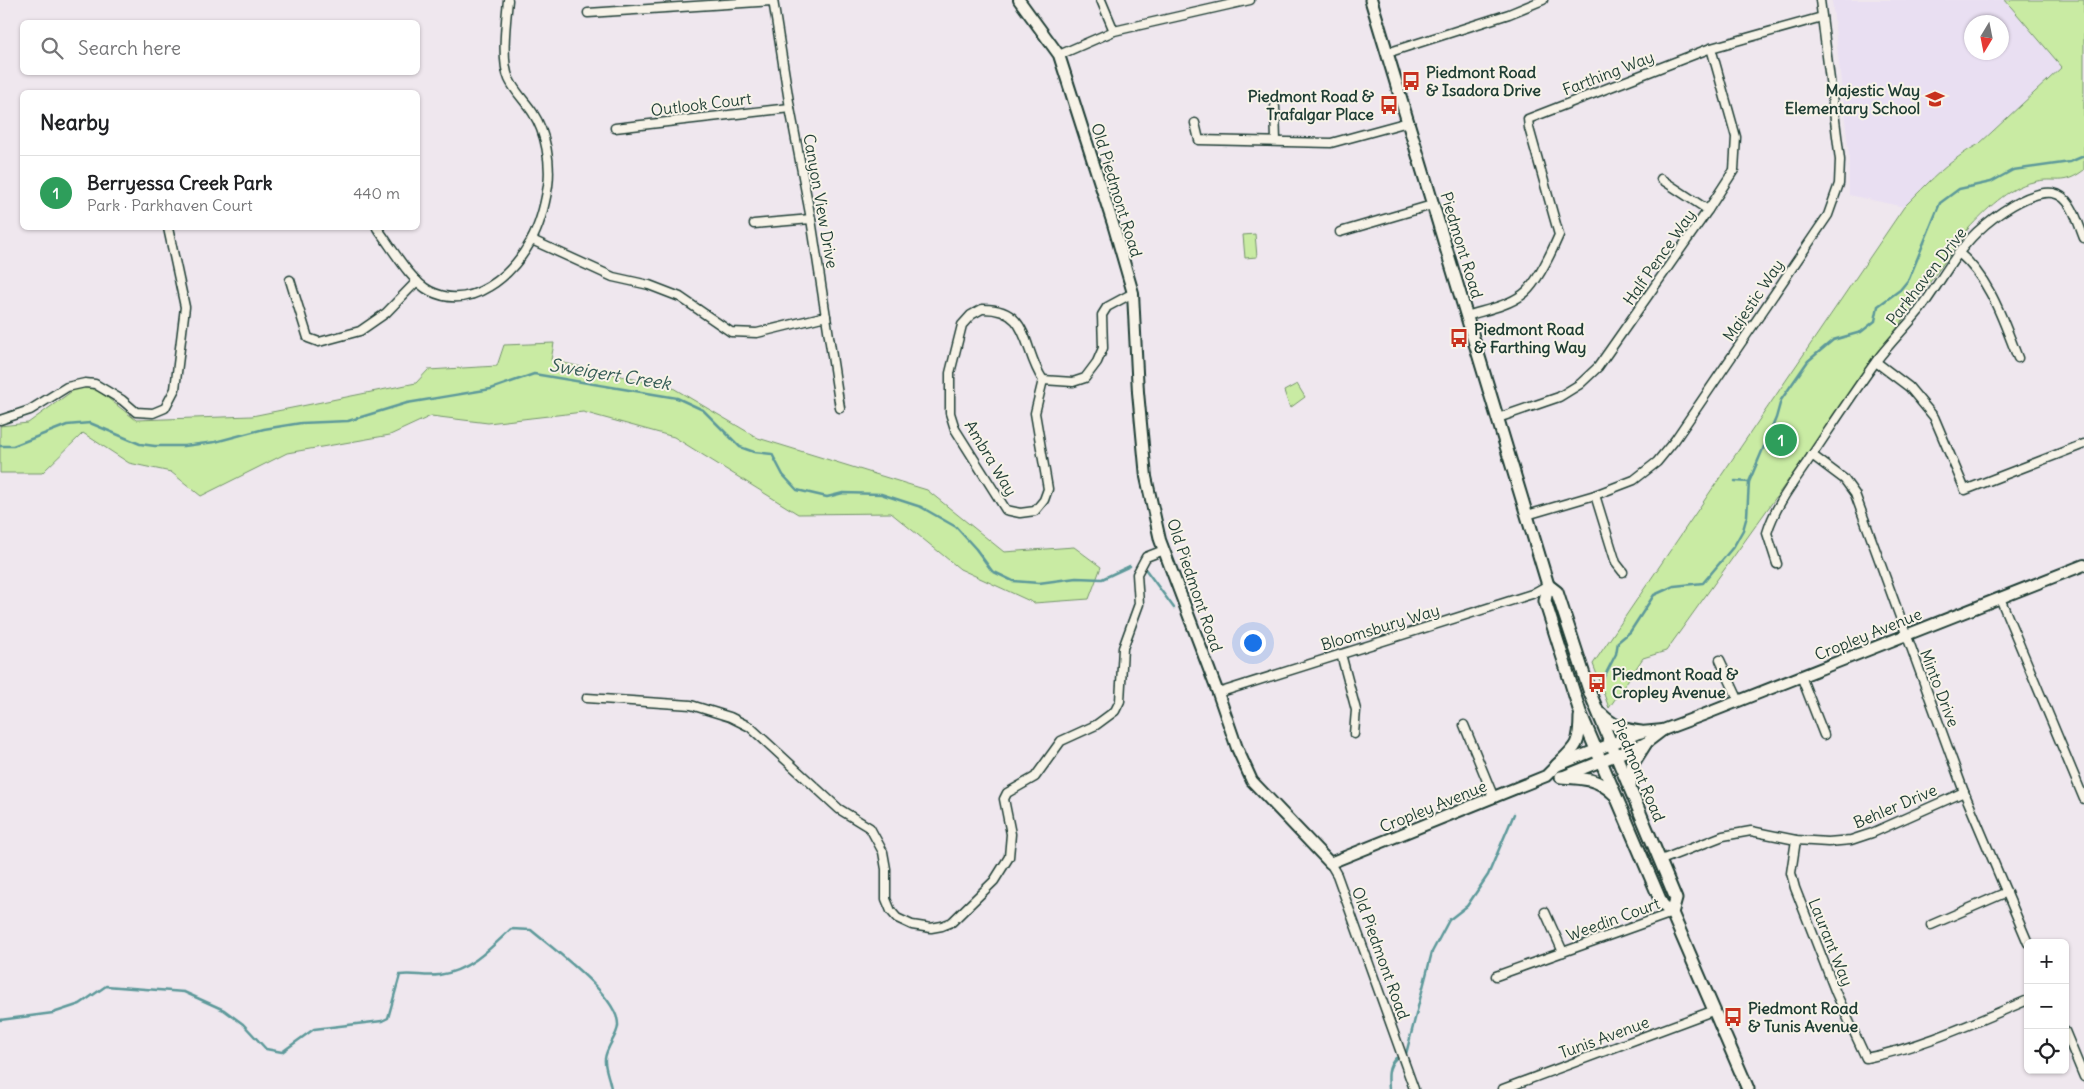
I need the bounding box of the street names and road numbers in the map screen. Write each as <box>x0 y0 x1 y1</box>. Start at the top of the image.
street label: Farthing Way <box>1559 46 1657 100</box>
street label: Outlook Court <box>650 88 753 120</box>
street label: Old Piedmont Road <box>1087 120 1147 260</box>
street label: Canyon View Drive <box>799 132 843 270</box>
street label: Piedmont Road <box>1436 189 1488 301</box>
street label: Half Pence Way <box>1619 205 1699 309</box>
street label: Parkhaven Drive <box>1882 223 1970 329</box>
street label: Majestic Way <box>1718 255 1788 345</box>
street label: Ambra Way <box>961 417 1021 499</box>
street label: Old Piedmont Road <box>1163 516 1227 654</box>
street label: Bloomsbury Way <box>1318 599 1442 655</box>
street label: Cropley Avenue <box>1812 603 1924 665</box>
street label: Minto Drive <box>1916 646 1964 730</box>
street label: Piedmont Road <box>1608 715 1670 825</box>
street label: Cropley Avenue <box>1377 775 1489 837</box>
street label: Behler Drive <box>1850 779 1940 833</box>
street label: Old Piedmont Road <box>1348 884 1414 1022</box>
street label: Weedin Court <box>1564 893 1663 945</box>
street label: Laurant Way <box>1804 895 1858 989</box>
street label: Tunis Avenue <box>1556 1011 1652 1063</box>

